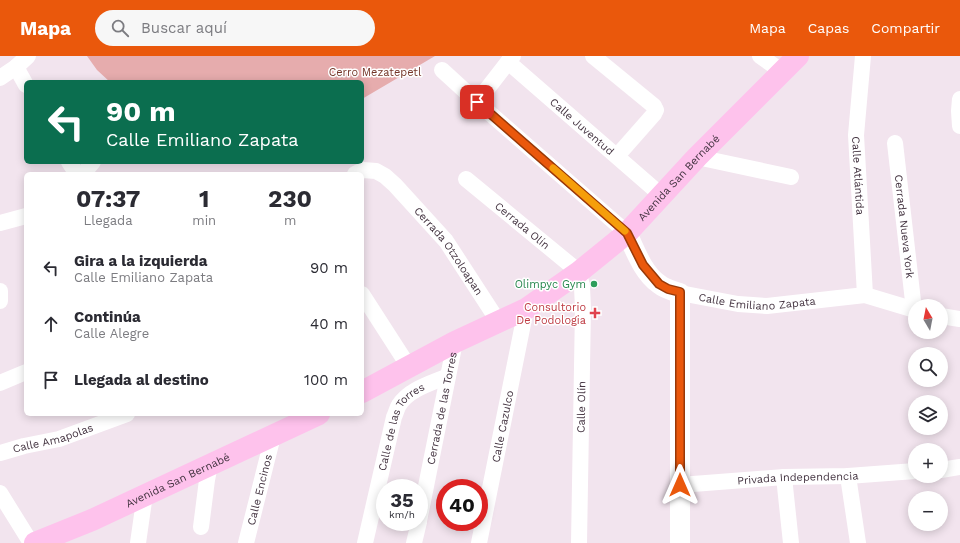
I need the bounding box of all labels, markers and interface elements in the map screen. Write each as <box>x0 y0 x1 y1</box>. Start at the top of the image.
search box <box>95 10 375 46</box>
text: Mapa <box>20 17 71 40</box>
icon: search <box>109 17 131 39</box>
text: Buscar aquí <box>141 19 227 37</box>
text: Mapa <box>749 20 786 36</box>
text: Capas <box>808 20 849 36</box>
text: Compartir <box>871 20 940 36</box>
park label: Cerro Mezatepetl <box>329 66 422 79</box>
pin <box>460 85 494 119</box>
icon: arrive <box>466 91 488 113</box>
text: 90 m <box>106 95 176 128</box>
street label: Calle Juventud <box>547 95 616 158</box>
icon: left <box>40 96 92 148</box>
text: Calle Emiliano Zapata <box>106 129 298 150</box>
street label: Avenida San Bernabé <box>635 132 723 224</box>
street label: Calle Atlántida <box>849 136 866 215</box>
street label: Cerrada Nueva York <box>892 174 916 279</box>
text: 07:37 <box>76 185 140 213</box>
text: 1 <box>199 185 209 213</box>
text: 230 <box>268 185 312 213</box>
street label: Cerrada Olín <box>492 199 552 252</box>
street label: Cerrada Otzoloapan <box>411 204 485 298</box>
text: Llegada <box>84 213 133 228</box>
text: min <box>192 213 216 228</box>
text: m <box>284 213 296 228</box>
text: Gira a la izquierda <box>74 252 207 270</box>
icon: left <box>40 257 62 279</box>
text: 90 m <box>310 259 348 277</box>
text: Calle Emiliano Zapata <box>74 270 213 285</box>
place label: Olimpyc Gym <box>515 278 586 291</box>
marker: Olimpyc Gym <box>589 279 599 289</box>
street label: Calle Emiliano Zapata <box>697 291 816 313</box>
north arrow <box>908 299 948 339</box>
map controls <box>908 299 948 531</box>
place label: Consultorio De Podologia <box>516 301 586 327</box>
marker: Consultorio De Podologia <box>589 307 601 319</box>
text: Continúa <box>74 308 141 326</box>
icon: ahead <box>40 313 62 335</box>
text: 40 m <box>310 315 348 333</box>
text: Calle Alegre <box>74 326 149 341</box>
button: search <box>908 347 948 387</box>
street label: Cerrada de las Torres <box>424 351 460 466</box>
icon: arrive <box>40 369 62 391</box>
text: Llegada al destino <box>74 371 209 389</box>
text: 100 m <box>304 371 348 389</box>
street label: Calle de las Torres <box>376 380 427 472</box>
street label: Calle Olín <box>575 381 588 433</box>
street label: Calle Cazulco <box>489 389 517 464</box>
button: layers <box>908 395 948 435</box>
street label: Calle Amapolas <box>11 421 95 456</box>
button: + <box>908 443 948 483</box>
street label: Avenida San Bernabé <box>124 451 232 510</box>
street label: Calle Encinos <box>245 453 275 527</box>
position arrow <box>659 464 701 506</box>
street label: Privada Independencia <box>737 469 859 488</box>
speed limit sign: 40 <box>436 479 488 531</box>
text: 35 <box>390 488 414 512</box>
button: − <box>908 491 948 531</box>
text: km/h <box>389 509 415 520</box>

